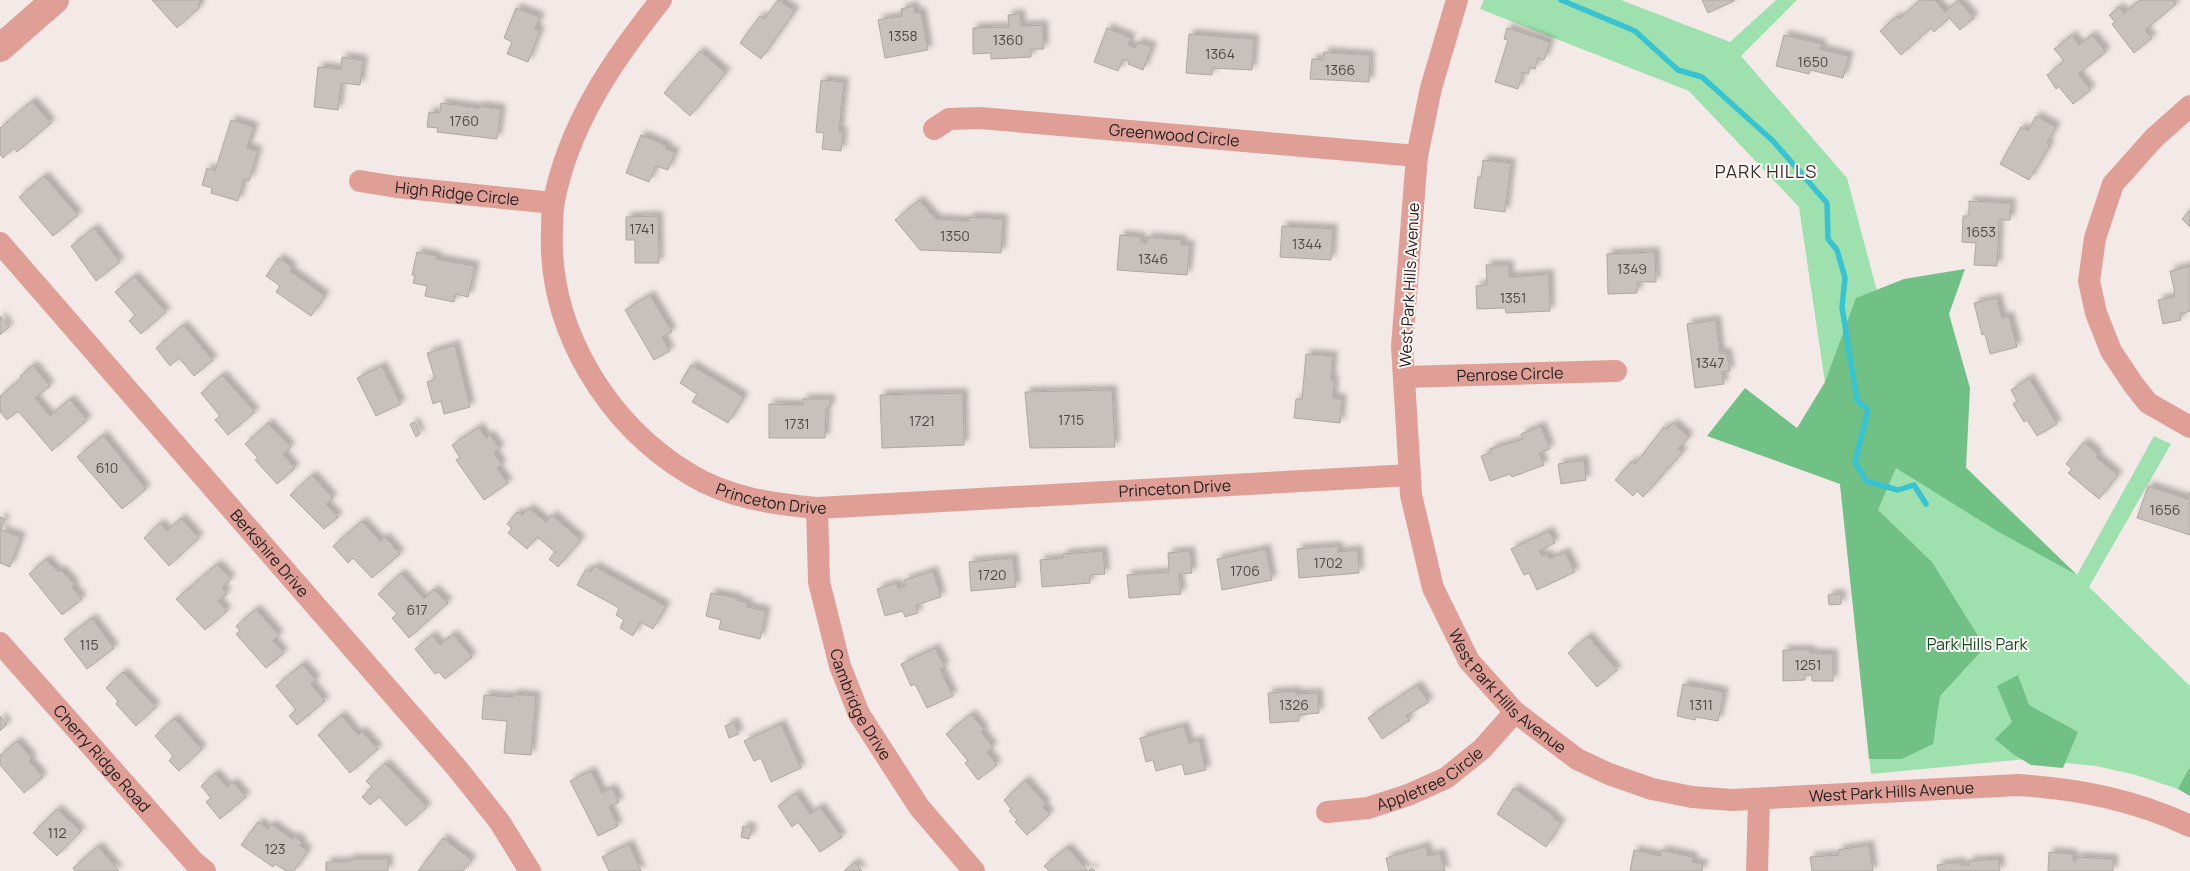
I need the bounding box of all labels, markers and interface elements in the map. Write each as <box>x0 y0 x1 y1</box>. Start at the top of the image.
house number: 1358 <box>888 26 918 45</box>
house number: 1360 <box>993 30 1023 49</box>
house number: 1364 <box>1205 44 1235 63</box>
house number: 1650 <box>1798 52 1828 71</box>
house number: 1366 <box>1325 60 1355 79</box>
house number: 1760 <box>449 111 479 130</box>
street label: Greenwood Circle <box>1108 118 1240 152</box>
district label: PARK HILLS <box>1715 159 1817 183</box>
street label: High Ridge Circle <box>394 176 520 210</box>
street label: West Park Hills Avenue <box>1394 202 1424 368</box>
house number: 1741 <box>629 219 655 238</box>
house number: 1653 <box>1966 222 1996 241</box>
house number: 1350 <box>940 226 970 245</box>
house number: 1344 <box>1292 234 1322 253</box>
house number: 1346 <box>1138 249 1168 268</box>
house number: 1349 <box>1617 259 1647 278</box>
house number: 1351 <box>1500 288 1526 307</box>
house number: 1347 <box>1696 353 1724 372</box>
street label: Penrose Circle <box>1456 361 1564 387</box>
house number: 1715 <box>1058 410 1084 429</box>
house number: 1721 <box>909 411 935 430</box>
house number: 1731 <box>784 414 810 433</box>
house number: 610 <box>96 458 118 477</box>
street label: Princeton Drive <box>1118 474 1232 502</box>
street label: Princeton Drive <box>713 477 827 519</box>
house number: 1656 <box>2150 500 2180 519</box>
street label: Berkshire Drive <box>225 504 314 602</box>
house number: 1702 <box>1313 553 1343 572</box>
house number: 1706 <box>1230 561 1260 580</box>
house number: 1720 <box>977 565 1007 584</box>
house number: 617 <box>407 600 427 619</box>
street label: West Park Hills Avenue <box>1444 625 1571 758</box>
park label: Park Hills Park <box>1927 633 2028 655</box>
house number: 115 <box>79 635 99 654</box>
street label: Cambridge Drive <box>825 646 897 764</box>
house number: 1251 <box>1795 655 1822 674</box>
house number: 1326 <box>1279 695 1309 714</box>
house number: 1311 <box>1689 695 1713 714</box>
street label: Cherry Ridge Road <box>49 700 156 817</box>
street label: Appletree Circle <box>1374 742 1488 816</box>
street label: West Park Hills Avenue <box>1808 776 1975 807</box>
house number: 112 <box>48 823 66 842</box>
house number: 123 <box>264 839 286 858</box>

